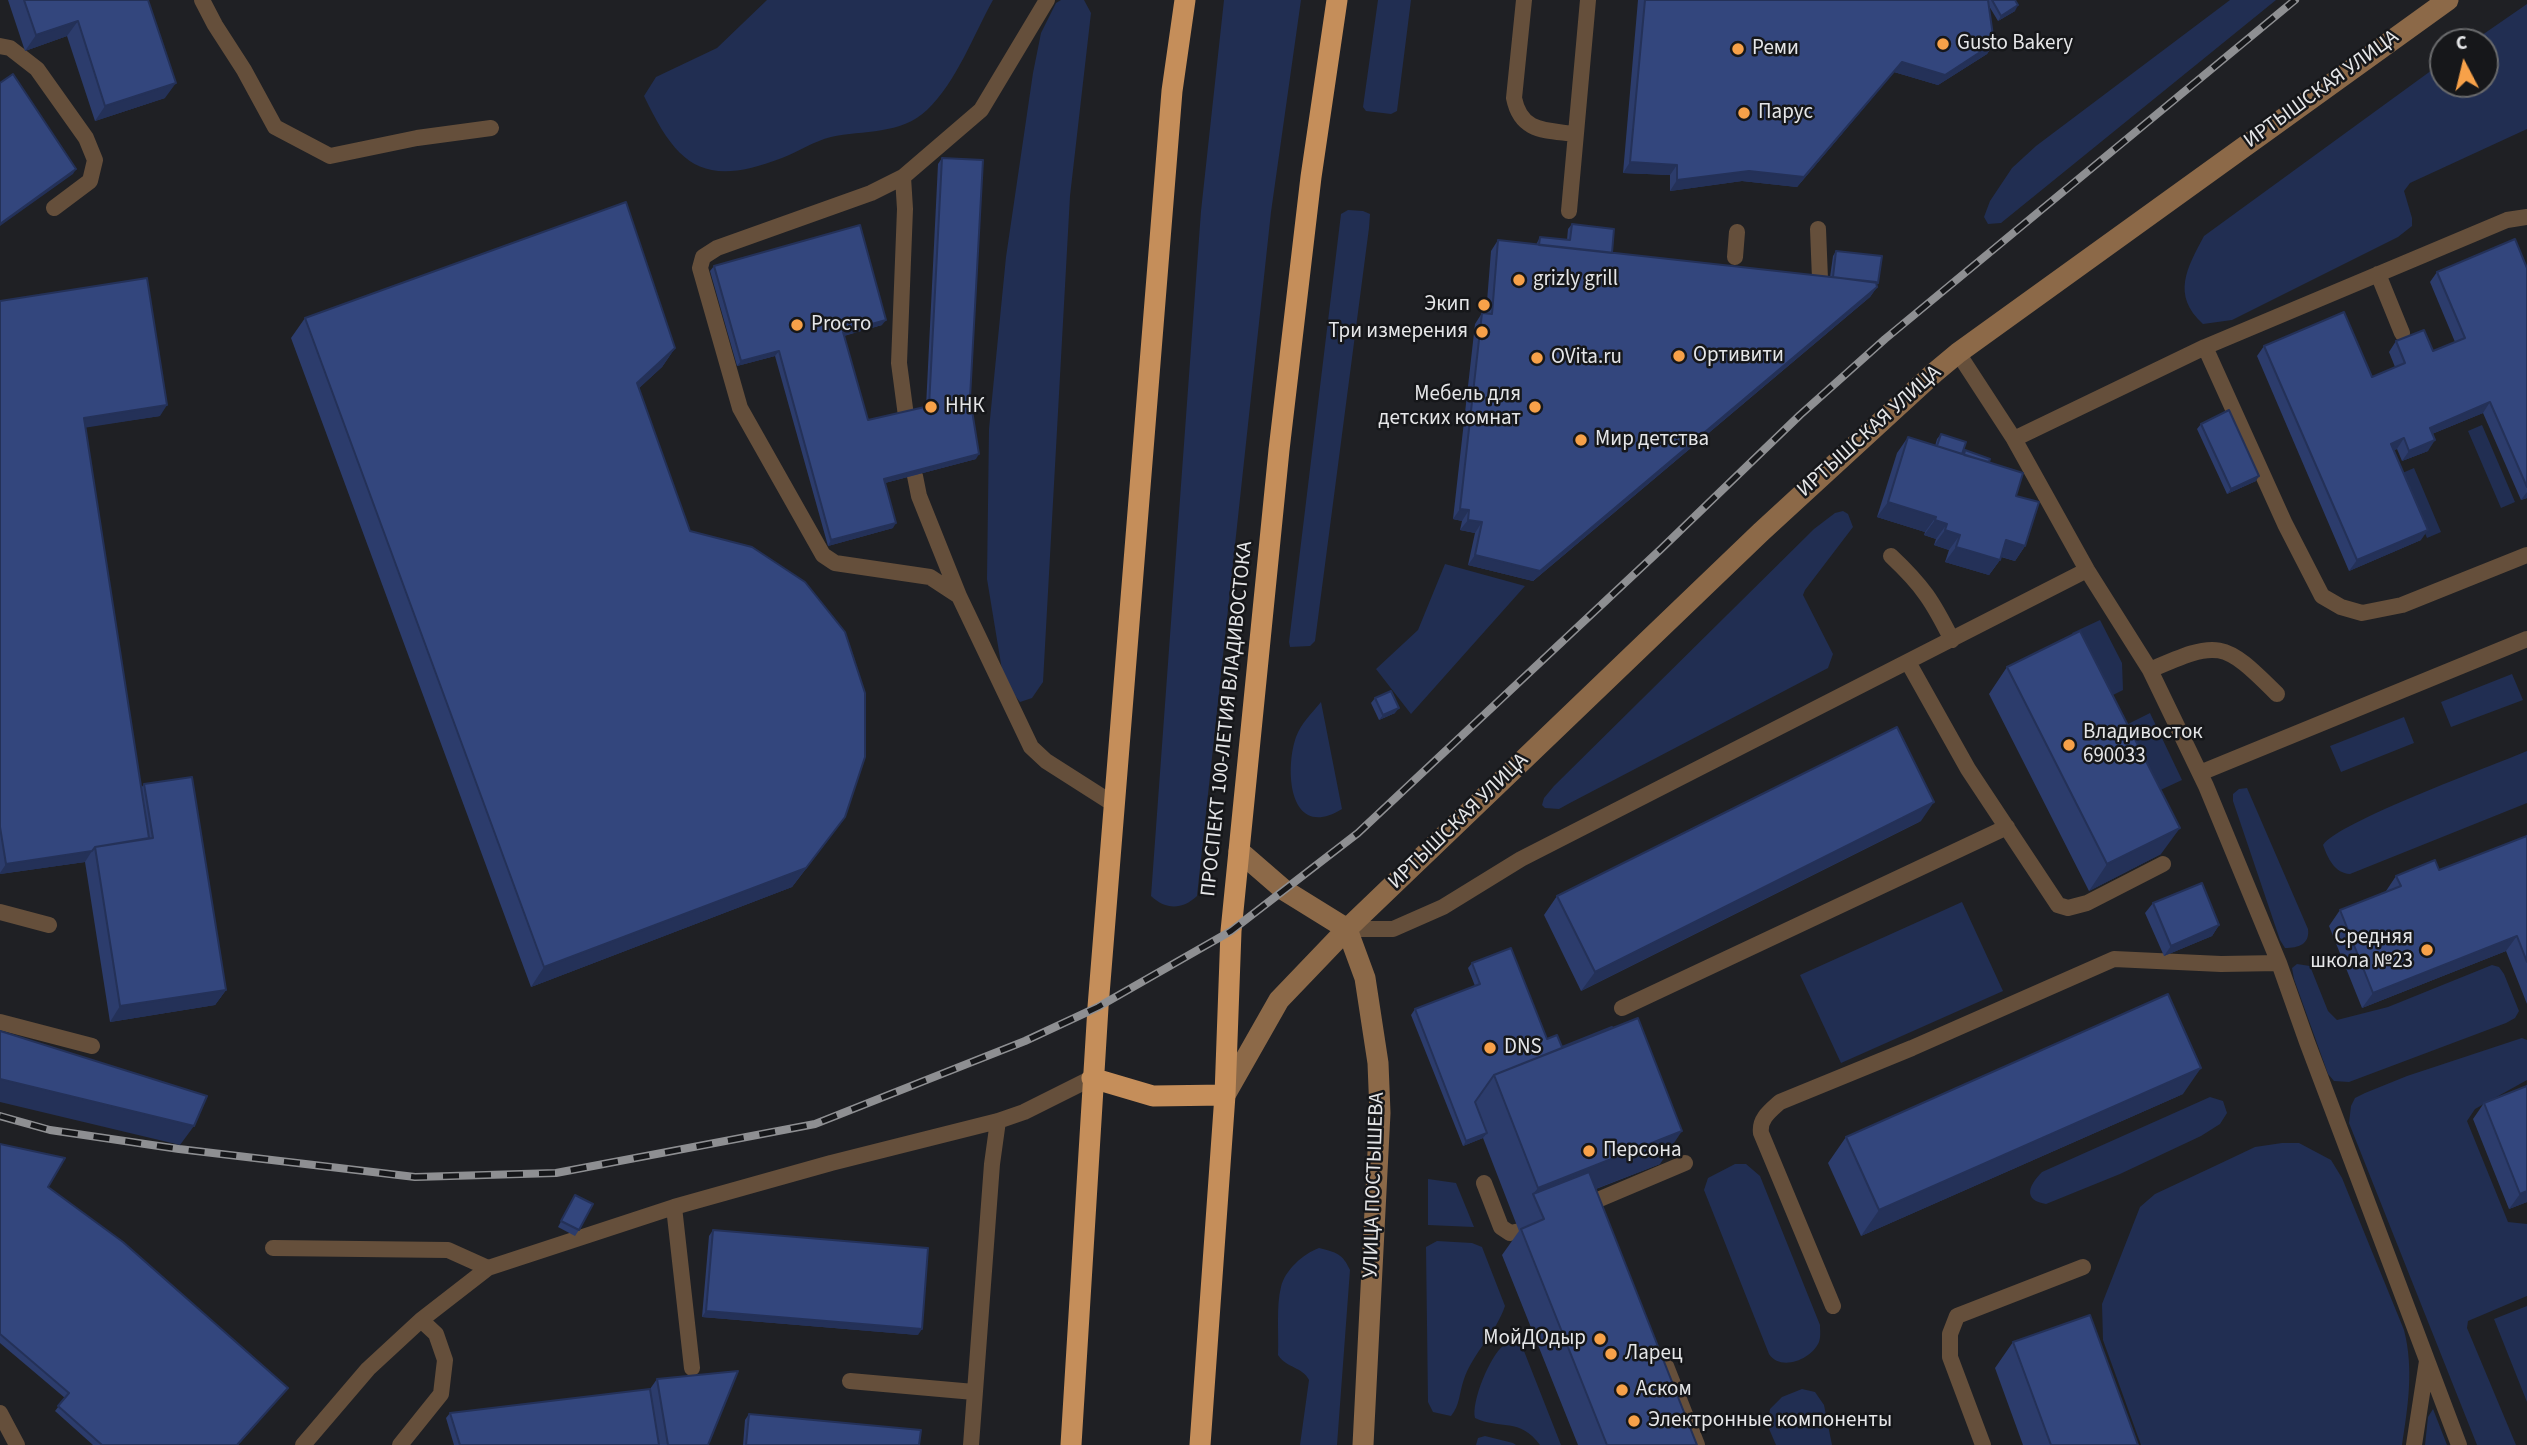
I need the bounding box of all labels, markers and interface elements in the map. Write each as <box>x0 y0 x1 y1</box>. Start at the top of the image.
street label: ИРТЫШСКАЯ УЛИЦА <box>2240 25 2404 155</box>
north arrow <box>2429 28 2499 98</box>
text: С <box>2454 30 2469 58</box>
place label: Gusto Bakery <box>1957 31 2073 57</box>
place label: Реми <box>1752 36 1799 62</box>
marker: Gusto Bakery <box>1935 36 1951 52</box>
marker: Реми <box>1730 41 1746 57</box>
place label: Парус <box>1758 100 1813 126</box>
marker: Парус <box>1736 105 1752 121</box>
place label: grizly grill <box>1533 267 1618 293</box>
marker: grizly grill <box>1511 272 1527 288</box>
place label: Экип <box>1424 292 1470 318</box>
marker: Экип <box>1476 297 1492 313</box>
place label: Proсто <box>811 312 871 338</box>
marker: Proсто <box>789 317 805 333</box>
place label: Три измерения <box>1328 319 1468 345</box>
marker: Три измерения <box>1474 324 1490 340</box>
place label: Ортивити <box>1693 343 1784 369</box>
place label: OVita.ru <box>1551 345 1622 371</box>
marker: Ортивити <box>1671 348 1687 364</box>
marker: OVita.ru <box>1529 350 1545 366</box>
street label: ИРТЫШСКАЯ УЛИЦА <box>1793 361 1947 503</box>
place label: Мебель для детских комнат <box>1378 382 1521 432</box>
place label: ННК <box>945 394 985 420</box>
marker: ННК <box>923 399 939 415</box>
marker: Мебель для детских комнат <box>1527 399 1543 415</box>
place label: Мир детства <box>1595 427 1709 453</box>
marker: Мир детства <box>1573 432 1589 448</box>
street label: ПРОСПЕКТ 100-ЛЕТИЯ ВЛАДИВОСТОКА <box>1197 540 1259 898</box>
place label: Владивосток 690033 <box>2083 720 2203 770</box>
marker: Владивосток 690033 <box>2061 737 2077 753</box>
street label: ИРТЫШСКАЯ УЛИЦА <box>1384 749 1534 895</box>
place label: Средняя школа №23 <box>2310 925 2413 975</box>
marker: Средняя школа №23 <box>2419 942 2435 958</box>
place label: DNS <box>1504 1035 1542 1061</box>
marker: DNS <box>1482 1040 1498 1056</box>
street label: УЛИЦА ПОСТЫШЕВА <box>1359 1092 1391 1278</box>
place label: Персона <box>1603 1138 1682 1164</box>
marker: Персона <box>1581 1143 1597 1159</box>
place label: МойДОдыр <box>1483 1326 1586 1352</box>
marker: МойДОдыр <box>1592 1331 1608 1347</box>
place label: Ларец <box>1625 1341 1683 1367</box>
marker: Ларец <box>1603 1346 1619 1362</box>
place label: Аском <box>1636 1377 1692 1403</box>
marker: Аском <box>1614 1382 1630 1398</box>
place label: Электронные компоненты <box>1648 1408 1892 1434</box>
marker: Электронные компоненты <box>1626 1413 1642 1429</box>

